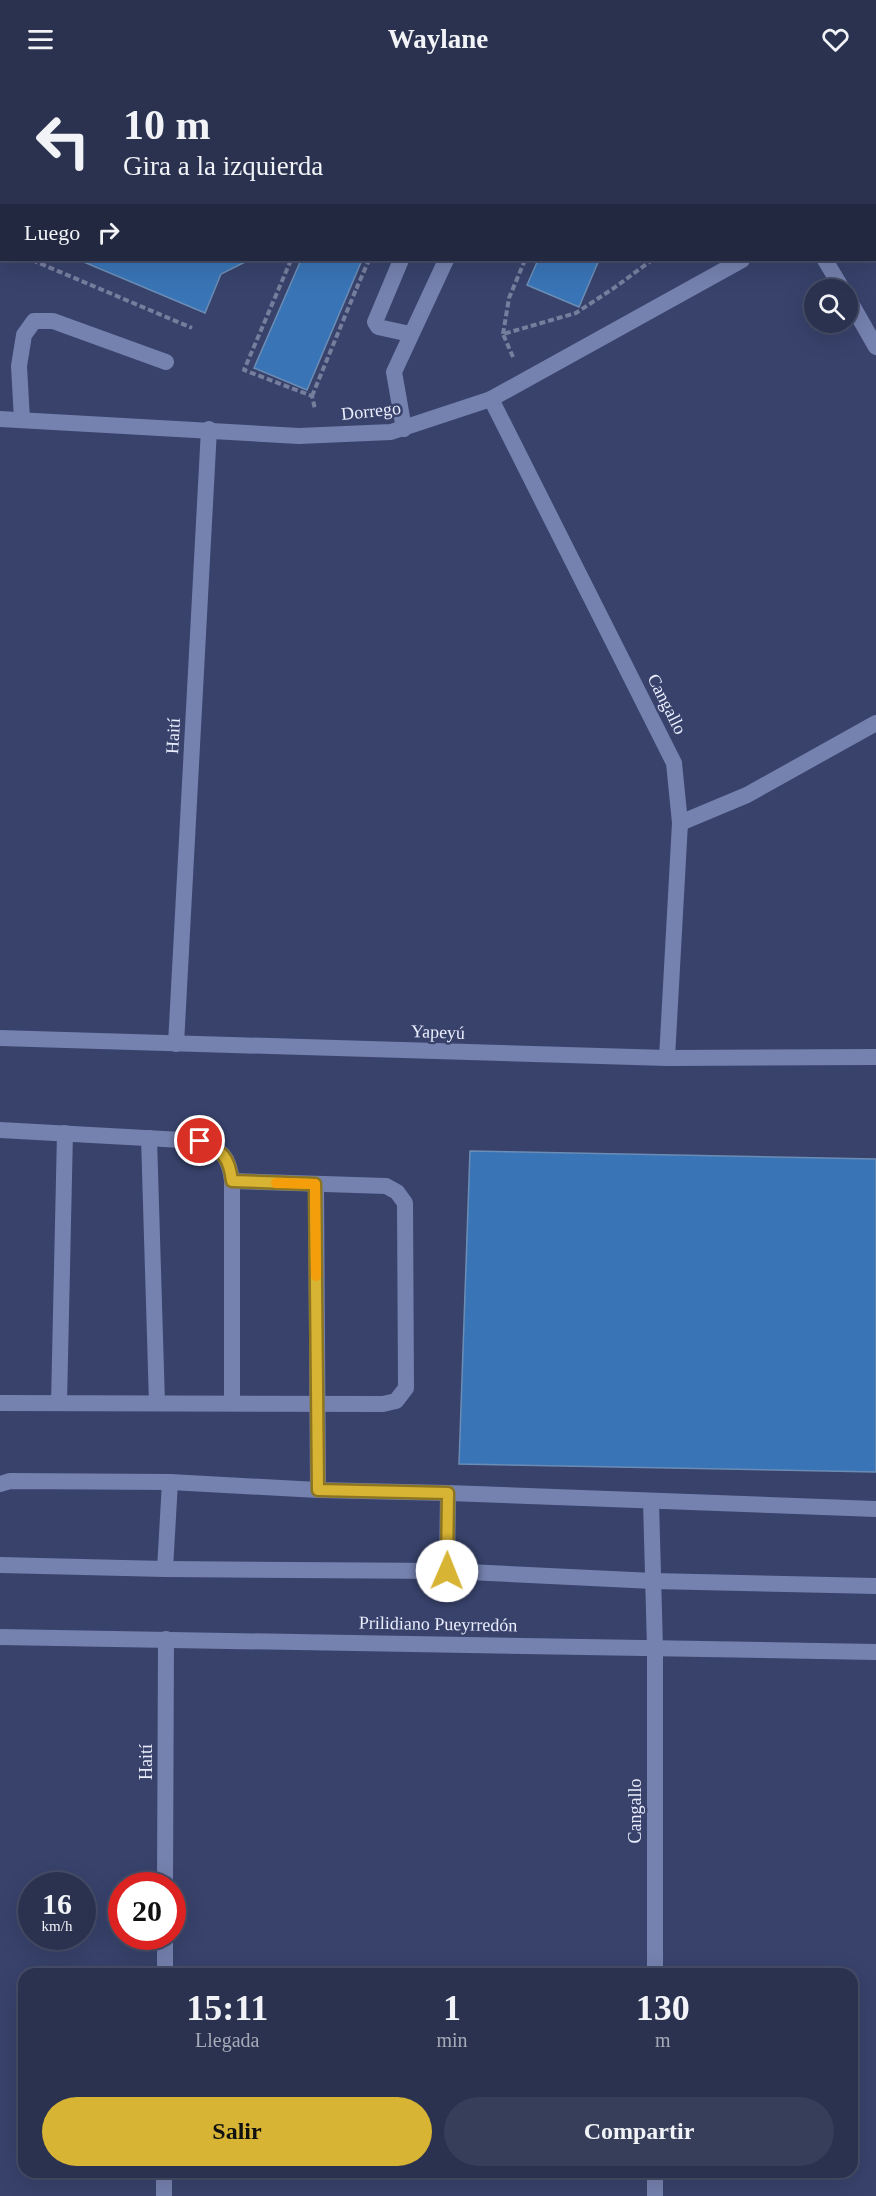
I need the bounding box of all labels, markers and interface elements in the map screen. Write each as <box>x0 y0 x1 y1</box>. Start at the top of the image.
icon: menu <box>24 23 57 56</box>
icon: heart <box>819 23 852 56</box>
text: Waylane <box>388 24 488 54</box>
icon: left <box>24 102 102 180</box>
text: 10 m <box>123 102 211 148</box>
text: Gira a la izquierda <box>123 151 323 181</box>
icon: right <box>92 216 125 249</box>
text: Luego <box>24 220 80 245</box>
map controls <box>804 279 858 333</box>
button: search <box>804 279 858 333</box>
street label: Dorrego <box>340 398 402 424</box>
street label: Cangallo <box>643 671 691 737</box>
street label: Haití <box>162 718 184 754</box>
street label: Yapeyú <box>411 1021 465 1043</box>
pin <box>174 1115 225 1166</box>
icon: arrive <box>183 1124 216 1157</box>
position arrow <box>415 1539 479 1603</box>
street label: Prilidiano Pueyrredón <box>359 1613 517 1635</box>
street label: Haití <box>136 1744 156 1780</box>
street label: Cangallo <box>625 1779 645 1844</box>
speed limit sign: 20 <box>108 1872 186 1950</box>
text: 16 <box>42 1887 72 1920</box>
text: km/h <box>42 1918 72 1934</box>
text: 15:11 <box>186 1988 268 2028</box>
text: 1 <box>443 1988 461 2028</box>
text: 130 <box>636 1988 690 2028</box>
text: Llegada <box>195 2029 259 2051</box>
text: min <box>436 2029 468 2051</box>
text: m <box>655 2029 671 2051</box>
button: Salir <box>42 2097 432 2166</box>
button: Compartir <box>444 2097 834 2166</box>

